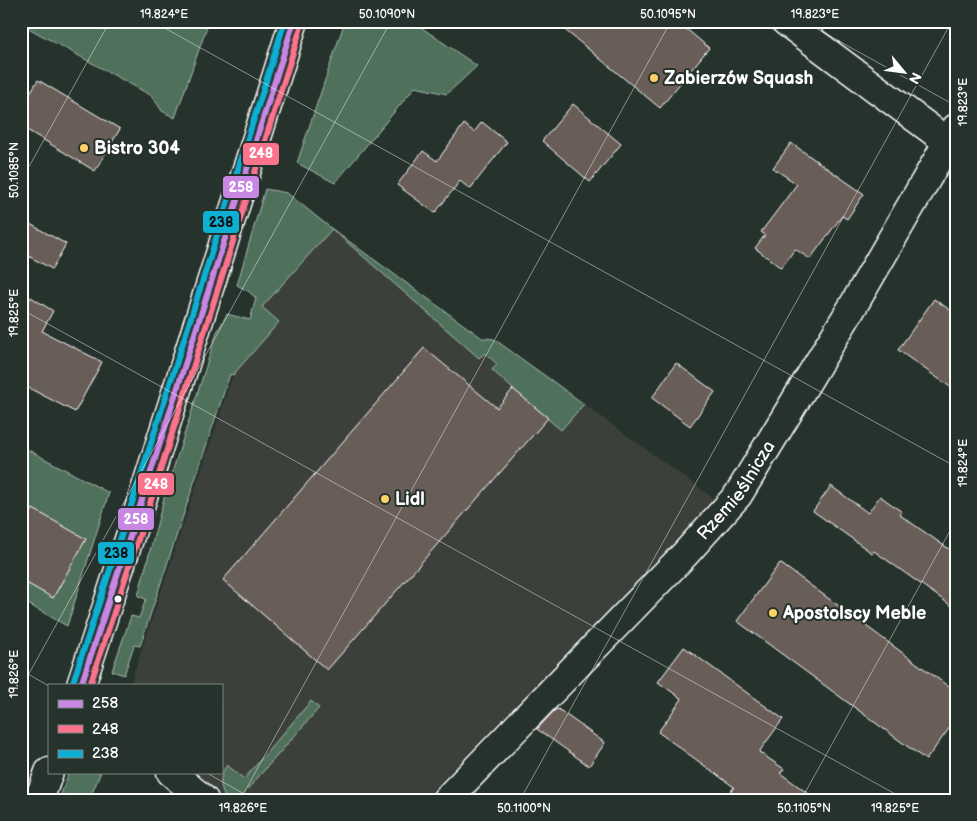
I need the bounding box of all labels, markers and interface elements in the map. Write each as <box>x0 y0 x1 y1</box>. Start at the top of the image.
text: 19.824°E <box>140 7 188 22</box>
text: 50.1090°N <box>359 7 415 22</box>
text: 50.1095°N <box>640 7 696 22</box>
text: 19.823°E <box>791 7 839 22</box>
north arrow <box>880 48 930 98</box>
place label: Zabierzów Squash <box>664 68 813 89</box>
text: N <box>905 69 925 87</box>
marker: Zabierzów Squash <box>648 72 660 84</box>
text: 19.823°E <box>956 78 971 126</box>
place label: Bistro 304 <box>94 138 181 159</box>
text: 50.1085°N <box>7 142 22 198</box>
marker: Bistro 304 <box>78 142 90 154</box>
line badge: 248 <box>242 142 280 166</box>
text: 248 <box>249 145 273 162</box>
line badge: 258 <box>222 175 260 199</box>
text: 258 <box>229 179 253 196</box>
line badge: 238 <box>202 210 240 234</box>
text: 238 <box>209 214 233 231</box>
text: 19.825°E <box>7 289 22 337</box>
street label: Rzemieślnicza <box>693 437 779 544</box>
text: 19.824°E <box>956 439 971 487</box>
line badge: 248 <box>137 472 175 496</box>
text: 248 <box>144 476 168 493</box>
place label: Lidl <box>395 489 425 510</box>
marker: Lidl <box>379 493 391 505</box>
line badge: 258 <box>117 507 155 531</box>
text: 258 <box>124 511 148 528</box>
line badge: 238 <box>97 541 135 565</box>
text: 238 <box>104 545 128 562</box>
unlabelled marker <box>113 594 123 604</box>
place label: Apostolscy Meble <box>782 603 926 624</box>
marker: Apostolscy Meble <box>767 607 779 619</box>
text: 19.826°E <box>7 650 22 698</box>
legend <box>48 684 222 774</box>
text: 258 <box>92 694 118 713</box>
text: 248 <box>92 720 119 739</box>
text: 238 <box>92 744 119 763</box>
text: 19.826°E <box>219 801 267 816</box>
text: 50.1100°N <box>497 801 551 816</box>
text: 50.1105°N <box>777 801 831 816</box>
text: 19.825°E <box>871 801 919 816</box>

